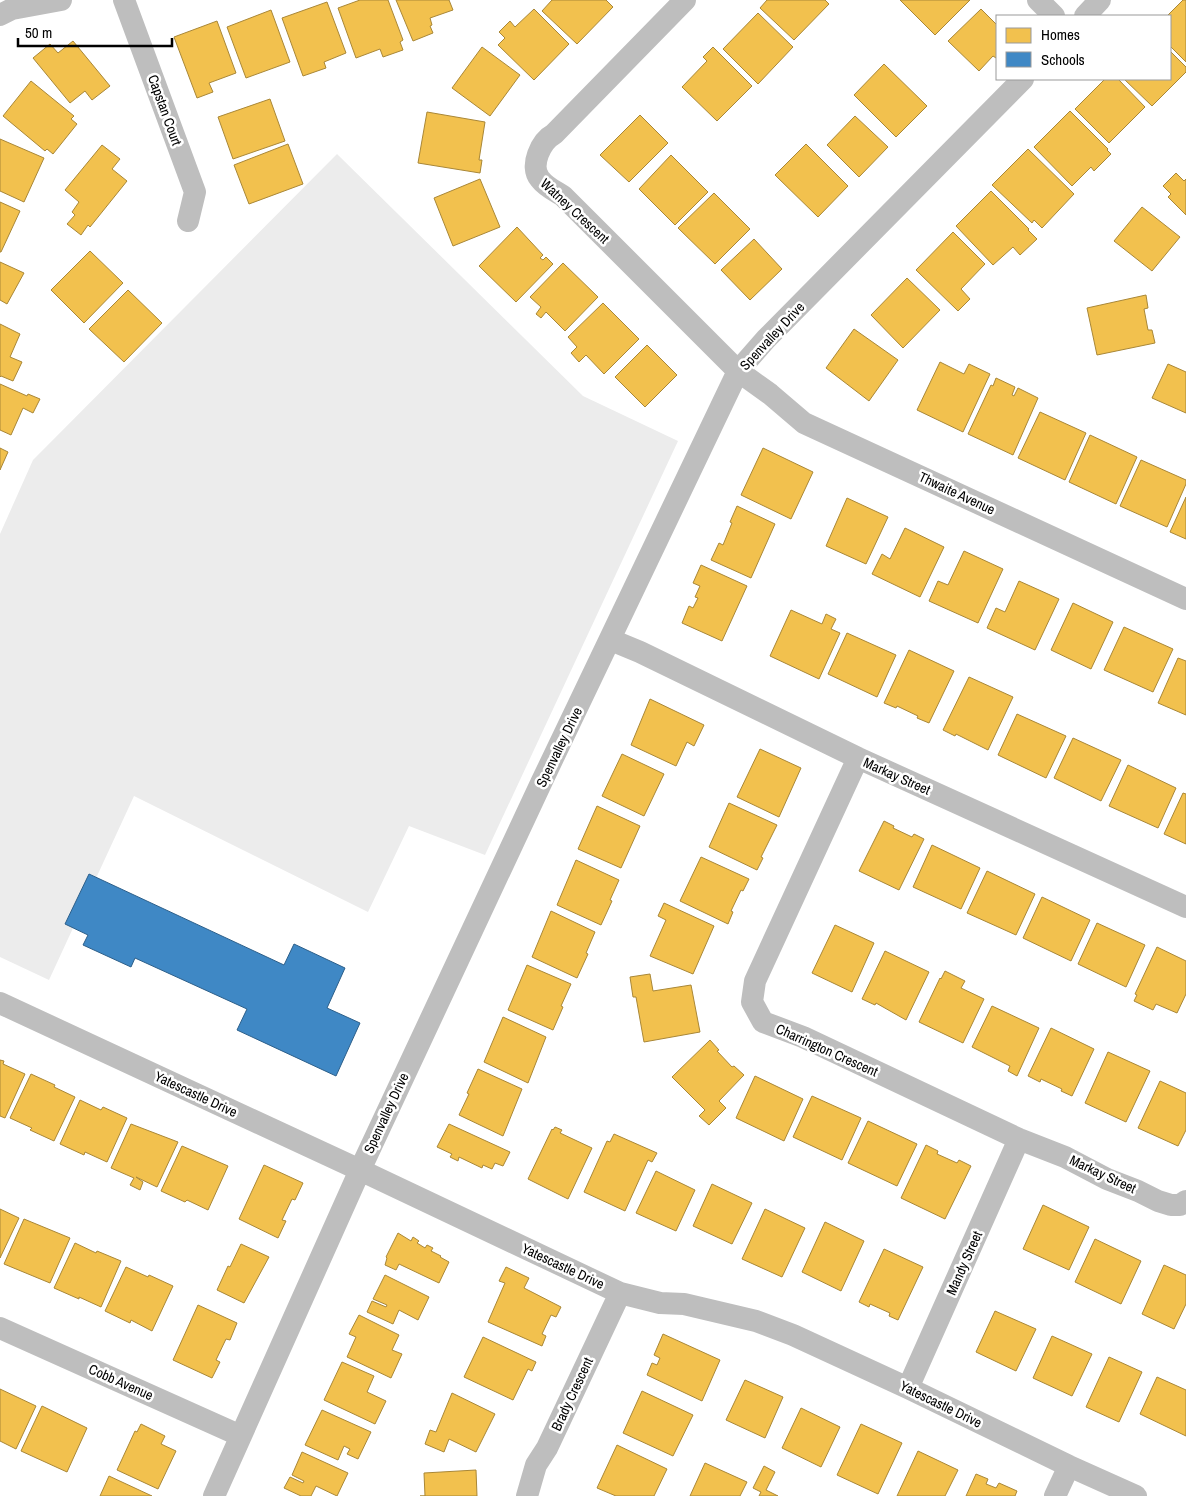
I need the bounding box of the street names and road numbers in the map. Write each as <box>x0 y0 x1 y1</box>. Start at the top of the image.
street label: Capstan Court <box>144 72 186 148</box>
street label: Watney Crescent <box>537 175 613 247</box>
street label: Spenvalley Drive <box>736 298 808 374</box>
street label: Thwaite Avenue <box>916 467 998 519</box>
street label: Spenvalley Drive <box>532 704 586 790</box>
street label: Markay Street <box>861 753 933 799</box>
street label: Charrington Crescent <box>773 1019 881 1081</box>
street label: Yatescastle Drive <box>152 1067 240 1121</box>
street label: Spenvalley Drive <box>360 1070 412 1156</box>
street label: Markay Street <box>1067 1151 1139 1197</box>
street label: Mandy Street <box>942 1228 986 1298</box>
street label: Yatescastle Drive <box>519 1239 607 1293</box>
street label: Brady Crescent <box>547 1354 597 1434</box>
street label: Cobb Avenue <box>86 1360 156 1404</box>
street label: Yatescastle Drive <box>897 1376 985 1432</box>

